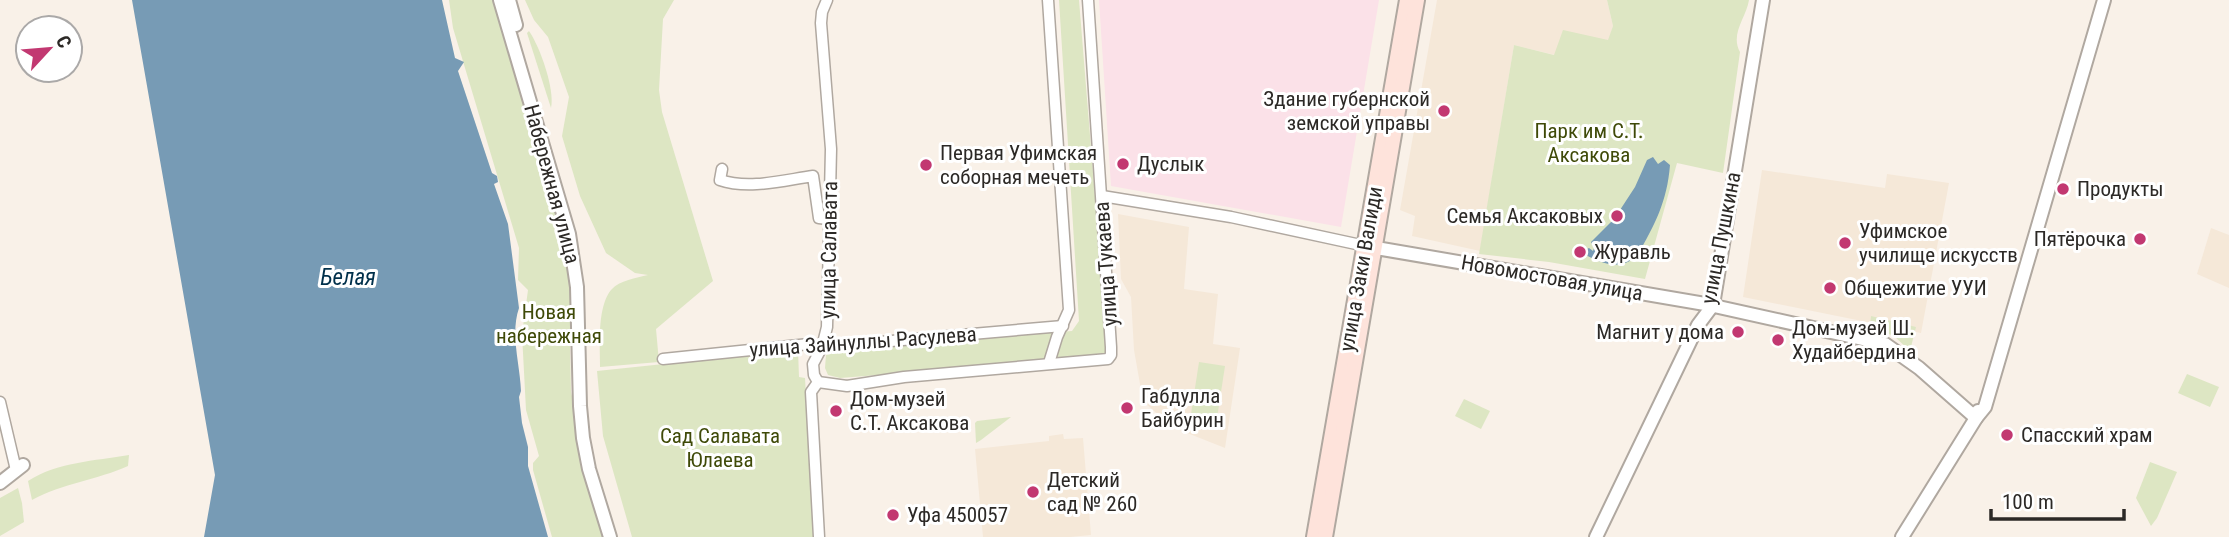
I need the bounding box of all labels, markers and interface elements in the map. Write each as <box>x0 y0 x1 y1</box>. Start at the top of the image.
north arrow <box>14 14 84 84</box>
text: С <box>51 32 77 52</box>
place label: Здание губернской земской управы <box>1263 87 1430 135</box>
street label: Набережная улица <box>519 102 585 266</box>
marker: Здание губернской земской управы <box>1436 103 1452 119</box>
park label: Парк им С.Т. Аксакова <box>1534 119 1644 167</box>
place label: Первая Уфимская соборная мечеть <box>940 141 1097 189</box>
place label: Дуслык <box>1137 152 1204 176</box>
marker: Дуслык <box>1115 156 1131 172</box>
marker: Первая Уфимская соборная мечеть <box>918 157 934 173</box>
street label: улица Пушкина <box>1696 170 1746 306</box>
place label: Продукты <box>2077 177 2164 201</box>
street label: улица Салавата <box>816 181 842 319</box>
marker: Продукты <box>2055 181 2071 197</box>
street label: улица Заки Валиди <box>1335 185 1387 353</box>
street label: улица Тукаева <box>1090 201 1122 327</box>
place label: Семья Аксаковых <box>1446 204 1603 228</box>
marker: Семья Аксаковых <box>1609 208 1625 224</box>
place label: Уфимское училище искусств <box>1859 219 2018 267</box>
place label: Пятёрочка <box>2034 227 2126 251</box>
marker: Пятёрочка <box>2132 231 2148 247</box>
marker: Уфимское училище искусств <box>1837 235 1853 251</box>
place label: Журавль <box>1594 240 1671 264</box>
marker: Журавль <box>1572 244 1588 260</box>
street label: Новомостовая улица <box>1459 250 1645 306</box>
water label: Белая <box>320 264 376 291</box>
place label: Общежитие УУИ <box>1844 276 1987 300</box>
marker: Общежитие УУИ <box>1822 280 1838 296</box>
park label: Новая набережная <box>496 300 602 348</box>
place label: Дом-музей Ш. Худайбердина <box>1792 316 1916 364</box>
place label: Магнит у дома <box>1596 320 1724 344</box>
street label: улица Зайнуллы Расулева <box>749 322 977 362</box>
marker: Магнит у дома <box>1730 324 1746 340</box>
marker: Дом-музей Ш. Худайбердина <box>1770 332 1786 348</box>
place label: Габдулла Байбурин <box>1141 384 1224 432</box>
place label: Дом-музей С.Т. Аксакова <box>850 387 969 435</box>
marker: Габдулла Байбурин <box>1119 400 1135 416</box>
marker: Дом-музей С.Т. Аксакова <box>828 403 844 419</box>
place label: Спасский храм <box>2021 423 2153 447</box>
park label: Сад Салавата Юлаева <box>660 424 780 472</box>
marker: Спасский храм <box>1999 427 2015 443</box>
place label: Детский сад № 260 <box>1047 468 1137 516</box>
scale bar <box>1991 477 2124 522</box>
marker: Детский сад № 260 <box>1025 484 1041 500</box>
text: 100 m <box>2002 490 2054 514</box>
place label: Уфа 450057 <box>907 503 1008 527</box>
marker: Уфа 450057 <box>885 507 901 523</box>

